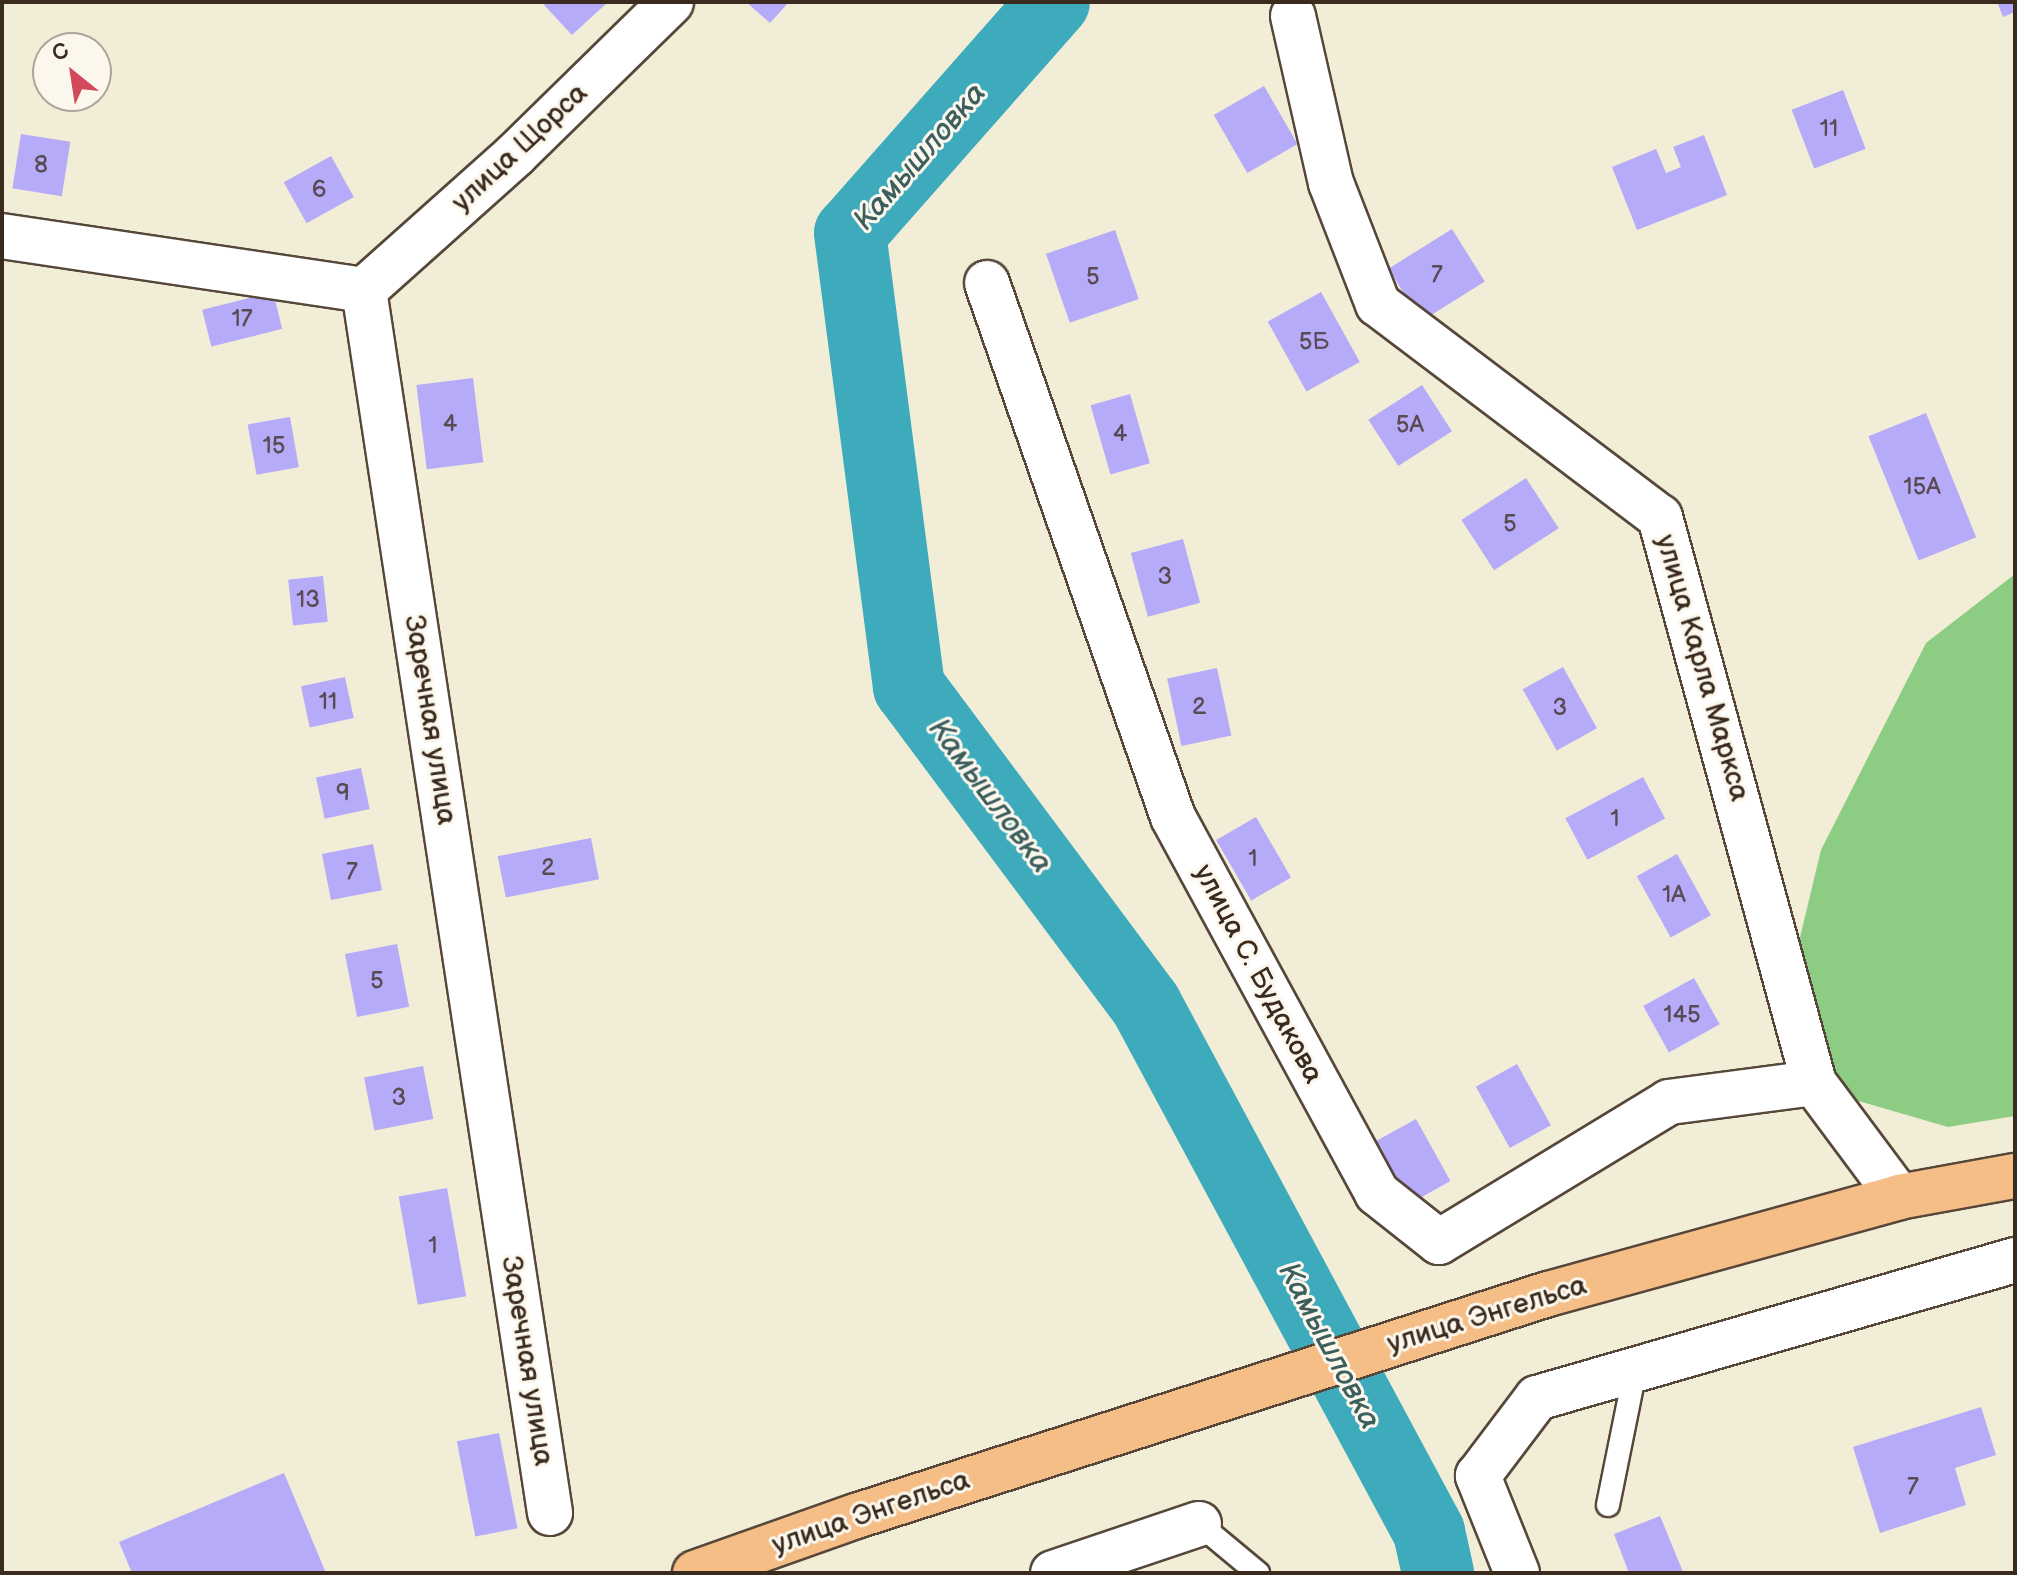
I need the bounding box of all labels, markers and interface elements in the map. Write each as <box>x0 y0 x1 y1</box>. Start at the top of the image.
north arrow <box>32 32 112 112</box>
text: С <box>47 37 74 68</box>
water label: Камышловка <box>846 76 994 238</box>
street label: улица Щорса <box>445 77 595 219</box>
house number: 11 <box>1820 115 1838 143</box>
house number: 8 <box>34 151 48 179</box>
house number: 6 <box>312 176 326 204</box>
house number: 7 <box>1431 261 1443 289</box>
house number: 5 <box>1086 263 1100 291</box>
house number: 17 <box>231 305 253 333</box>
house number: 5Б <box>1299 328 1329 356</box>
house number: 4 <box>443 410 457 438</box>
house number: 5А <box>1396 411 1424 439</box>
house number: 4 <box>1113 420 1127 448</box>
house number: 15 <box>262 432 286 460</box>
house number: 15А <box>1903 473 1941 501</box>
house number: 5 <box>1503 510 1517 538</box>
street label: улица Карла Маркса <box>1648 531 1756 805</box>
house number: 3 <box>1158 563 1172 591</box>
house number: 13 <box>296 586 320 614</box>
street label: Заречная улица <box>397 613 463 827</box>
house number: 11 <box>319 688 337 716</box>
house number: 2 <box>1192 693 1206 721</box>
house number: 3 <box>1553 694 1567 722</box>
water label: Камышловка <box>920 712 1060 880</box>
house number: 9 <box>336 779 350 807</box>
house number: 1 <box>1610 805 1620 833</box>
house number: 1 <box>1248 845 1258 873</box>
house number: 2 <box>541 854 555 882</box>
house number: 7 <box>346 858 358 886</box>
street label: улица С. Будакова <box>1186 859 1330 1089</box>
house number: 1А <box>1662 881 1686 909</box>
house number: 5 <box>370 967 384 995</box>
house number: 145 <box>1663 1001 1701 1029</box>
house number: 3 <box>392 1084 406 1112</box>
house number: 1 <box>428 1232 438 1260</box>
street label: Заречная улица <box>494 1254 560 1468</box>
water label: Камышловка <box>1270 1256 1388 1436</box>
street label: улица Энгельса <box>1383 1269 1591 1361</box>
street label: улица Энгельса <box>768 1464 974 1562</box>
house number: 7 <box>1907 1473 1919 1501</box>

